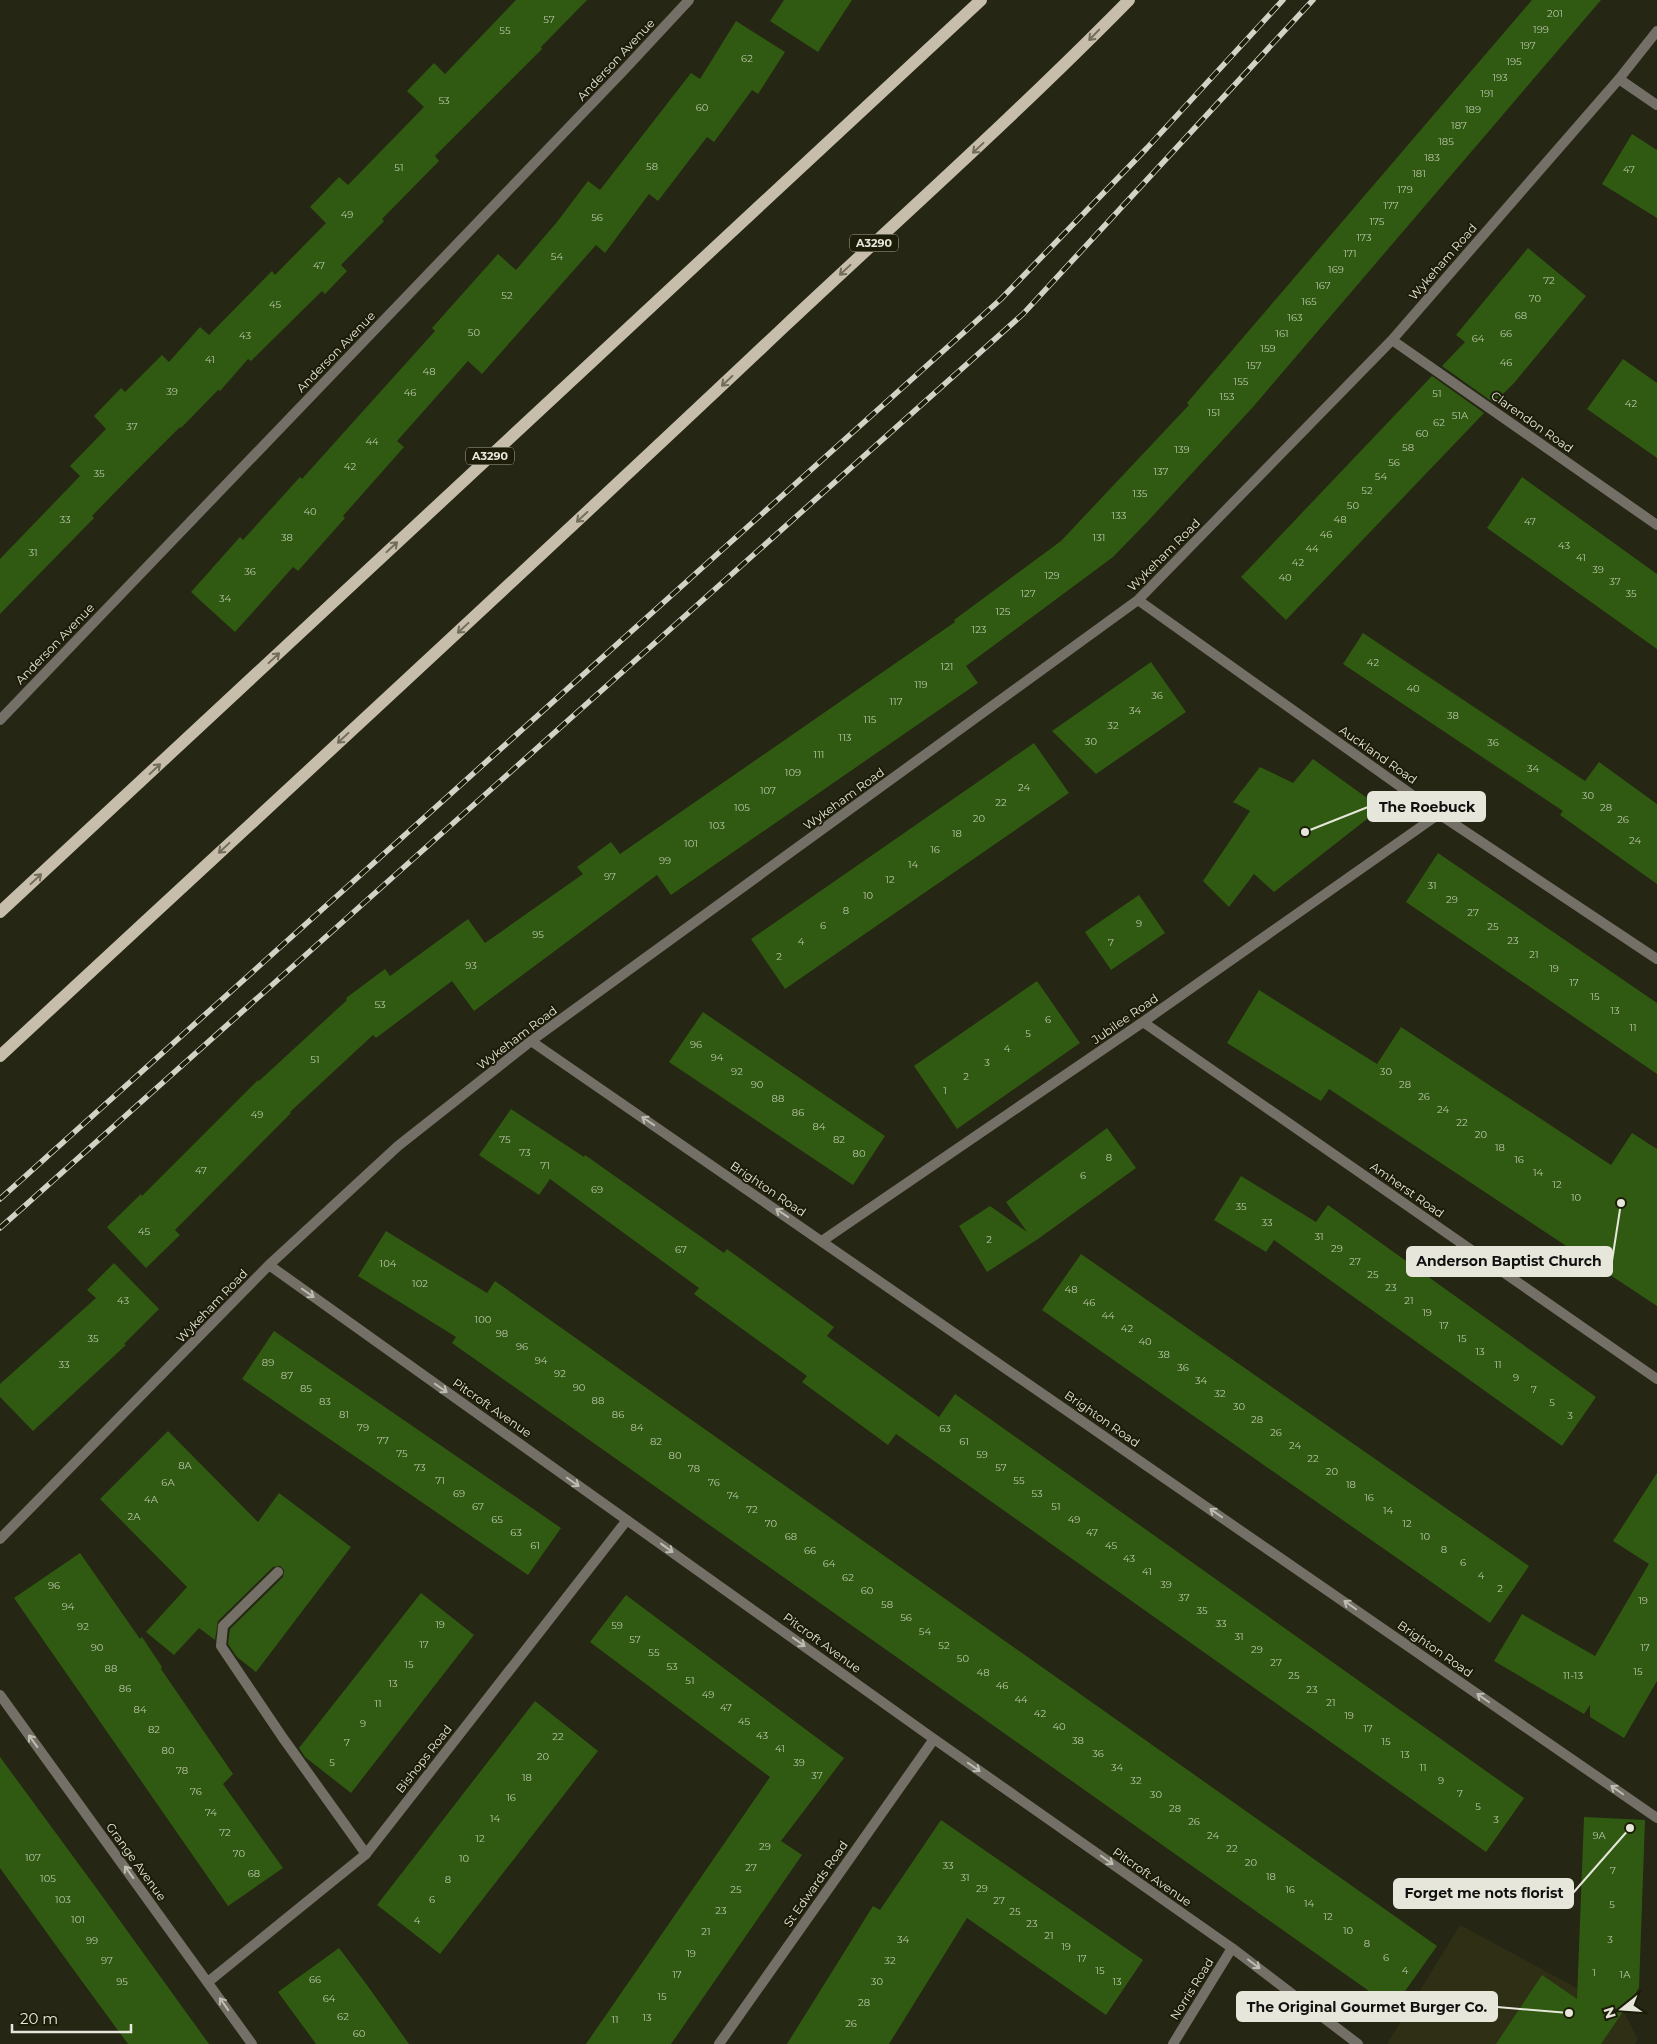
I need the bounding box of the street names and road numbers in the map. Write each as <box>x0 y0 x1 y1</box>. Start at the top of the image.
street label: Anderson Avenue <box>574 15 658 104</box>
street label: Wykeham Road <box>1405 220 1480 303</box>
road number: A3290 <box>850 234 898 252</box>
street label: Anderson Avenue <box>293 308 378 395</box>
street label: Clarendon Road <box>1488 388 1576 456</box>
road number: A3290 <box>466 448 514 464</box>
street label: Wykeham Road <box>1124 515 1203 594</box>
street label: Anderson Avenue <box>12 600 97 687</box>
street label: Auckland Road <box>1337 722 1420 787</box>
street label: Wykeham Road <box>800 764 887 833</box>
street label: Jubilee Road <box>1088 990 1161 1048</box>
street label: Wykeham Road <box>474 1003 560 1073</box>
street label: Brighton Road <box>728 1158 809 1219</box>
street label: Amherst Road <box>1367 1159 1447 1221</box>
street label: Wykeham Road <box>173 1266 251 1346</box>
street label: Pitcroft Avenue <box>450 1375 535 1440</box>
street label: Brighton Road <box>1062 1387 1143 1450</box>
street label: Pitcroft Avenue <box>780 1609 864 1676</box>
street label: Brighton Road <box>1395 1617 1476 1680</box>
street label: Bishops Road <box>392 1722 455 1796</box>
street label: Grange Avenue <box>103 1820 170 1904</box>
street label: St Edwards Road <box>780 1838 851 1930</box>
street label: Pitcroft Avenue <box>1110 1844 1195 1909</box>
street label: Norris Road <box>1167 1955 1217 2023</box>

